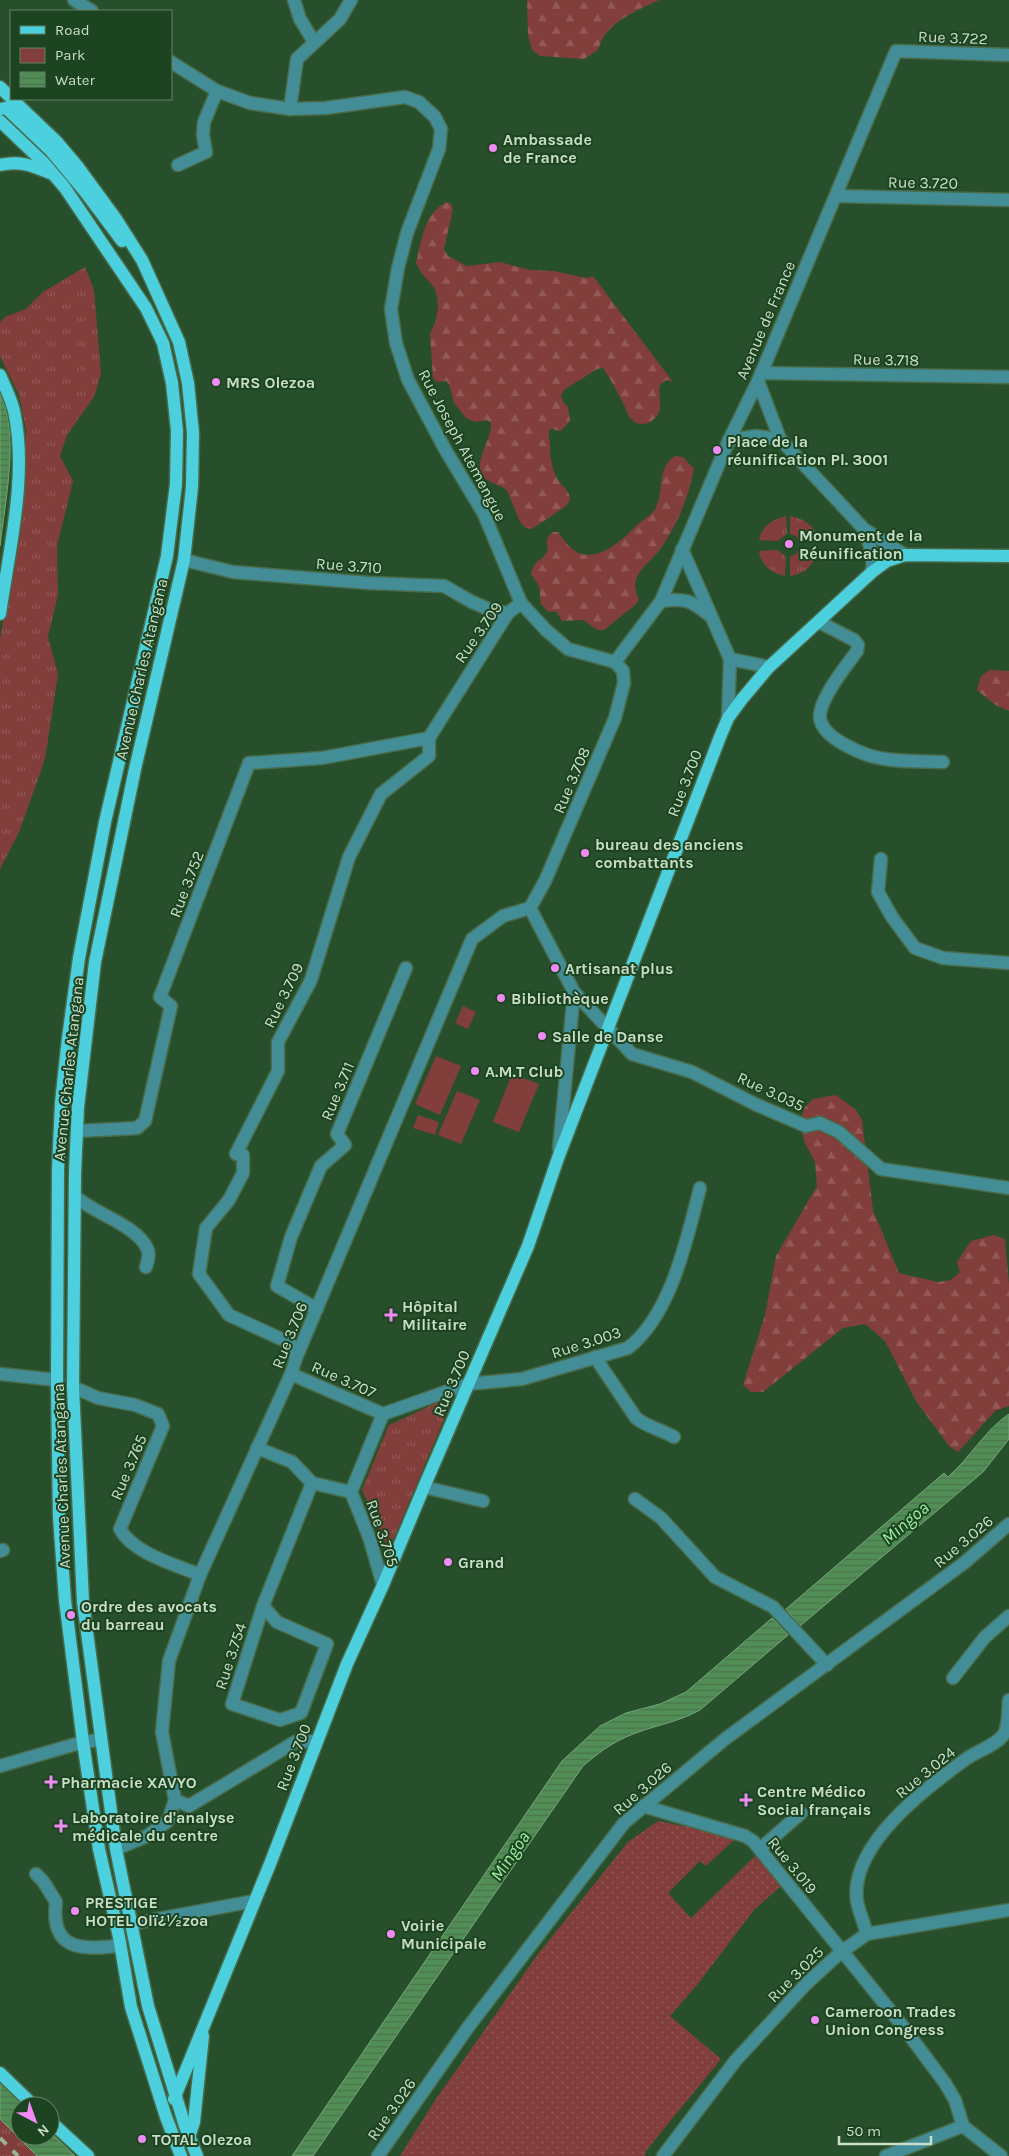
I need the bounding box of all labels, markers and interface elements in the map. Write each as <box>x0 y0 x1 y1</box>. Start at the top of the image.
legend <box>10 10 172 100</box>
text: Road <box>55 21 90 39</box>
street label: Rue 3.722 <box>918 27 988 48</box>
text: Park <box>55 46 85 64</box>
text: Water <box>55 71 96 89</box>
place label: Ambassade de France <box>503 130 592 167</box>
marker: Ambassade de France <box>487 142 499 154</box>
street label: Rue 3.720 <box>888 172 958 193</box>
street label: Avenue de France <box>732 258 799 382</box>
street label: Rue 3.718 <box>853 349 919 370</box>
street label: Rue Joseph Atemengue <box>414 366 511 524</box>
place label: MRS Olezoa <box>226 373 315 392</box>
marker: MRS Olezoa <box>210 376 222 388</box>
place label: Place de la réunification Pl. 3001 <box>727 432 888 469</box>
marker: Place de la réunification Pl. 3001 <box>711 444 723 456</box>
place label: Monument de la Réunification <box>799 526 923 563</box>
marker: Monument de la Réunification <box>783 538 795 550</box>
street label: Rue 3.710 <box>315 554 383 577</box>
street label: Avenue Charles Atangana <box>111 577 172 762</box>
street label: Rue 3.709 <box>451 598 506 666</box>
street label: Rue 3.708 <box>549 744 594 816</box>
street label: Rue 3.700 <box>663 747 706 819</box>
place label: bureau des anciens combattants <box>595 835 744 872</box>
marker: bureau des anciens combattants <box>579 847 591 859</box>
street label: Rue 3.752 <box>165 848 208 920</box>
place label: Artisanat plus <box>565 959 673 978</box>
street label: Rue 3.709 <box>260 960 307 1031</box>
marker: Artisanat plus <box>549 962 561 974</box>
street label: Avenue Charles Atangana <box>49 976 88 1162</box>
place label: Bibliothèque <box>511 989 609 1008</box>
marker: Bibliothèque <box>495 992 507 1004</box>
place label: Salle de Danse <box>552 1027 663 1046</box>
marker: Salle de Danse <box>536 1030 548 1042</box>
street label: Rue 3.711 <box>317 1059 358 1123</box>
place label: A.M.T Club <box>485 1062 563 1081</box>
marker: A.M.T Club <box>469 1065 481 1077</box>
street label: Rue 3.035 <box>734 1068 807 1115</box>
place label: Hôpital Militaire <box>402 1297 467 1334</box>
street label: Rue 3.706 <box>268 1299 311 1371</box>
marker: Hôpital Militaire <box>384 1308 398 1322</box>
street label: Rue 3.003 <box>549 1322 623 1363</box>
street label: Rue 3.700 <box>429 1347 474 1419</box>
street label: Rue 3.707 <box>309 1357 379 1402</box>
street label: Avenue Charles Atangana <box>49 1383 74 1569</box>
street label: Rue 3.765 <box>106 1431 151 1503</box>
street label: Rue 3.705 <box>362 1497 403 1569</box>
water label: Mingoa <box>877 1497 933 1549</box>
street label: Rue 3.026 <box>930 1511 997 1572</box>
place label: Grand <box>458 1553 504 1572</box>
marker: Grand <box>442 1556 454 1568</box>
place label: Ordre des avocats du barreau <box>81 1597 217 1634</box>
marker: Ordre des avocats du barreau <box>65 1609 77 1621</box>
street label: Rue 3.754 <box>211 1620 250 1692</box>
street label: Rue 3.700 <box>272 1721 315 1793</box>
street label: Rue 3.024 <box>892 1742 959 1802</box>
street label: Rue 3.026 <box>609 1758 676 1819</box>
place label: Pharmacie XAVYO <box>61 1773 197 1792</box>
marker: Pharmacie XAVYO <box>45 1776 57 1788</box>
place label: Centre Médico Social français <box>757 1782 871 1819</box>
marker: Centre Médico Social français <box>739 1793 753 1807</box>
place label: Laboratoire d'analyse médicale du centre <box>72 1808 234 1845</box>
marker: Laboratoire d'analyse médicale du centre <box>54 1819 68 1833</box>
water label: Mingoa <box>485 1827 535 1885</box>
street label: Rue 3.019 <box>764 1833 821 1898</box>
place label: PRESTIGE HOTEL Olï¿½zoa <box>85 1893 208 1930</box>
marker: PRESTIGE HOTEL Olï¿½zoa <box>69 1905 81 1917</box>
place label: Voirie Municipale <box>401 1916 486 1953</box>
marker: Voirie Municipale <box>385 1928 397 1940</box>
street label: Rue 3.025 <box>763 1942 827 2006</box>
place label: Cameroon Trades Union Congress <box>825 2002 956 2039</box>
marker: Cameroon Trades Union Congress <box>809 2014 821 2026</box>
street label: Rue 3.026 <box>363 2074 420 2144</box>
north arrow <box>10 2096 60 2146</box>
scale bar <box>839 2114 932 2146</box>
text: N <box>34 2121 53 2140</box>
text: 50 m <box>846 2122 881 2140</box>
place label: TOTAL Olezoa <box>152 2130 252 2149</box>
marker: TOTAL Olezoa <box>136 2133 148 2145</box>

